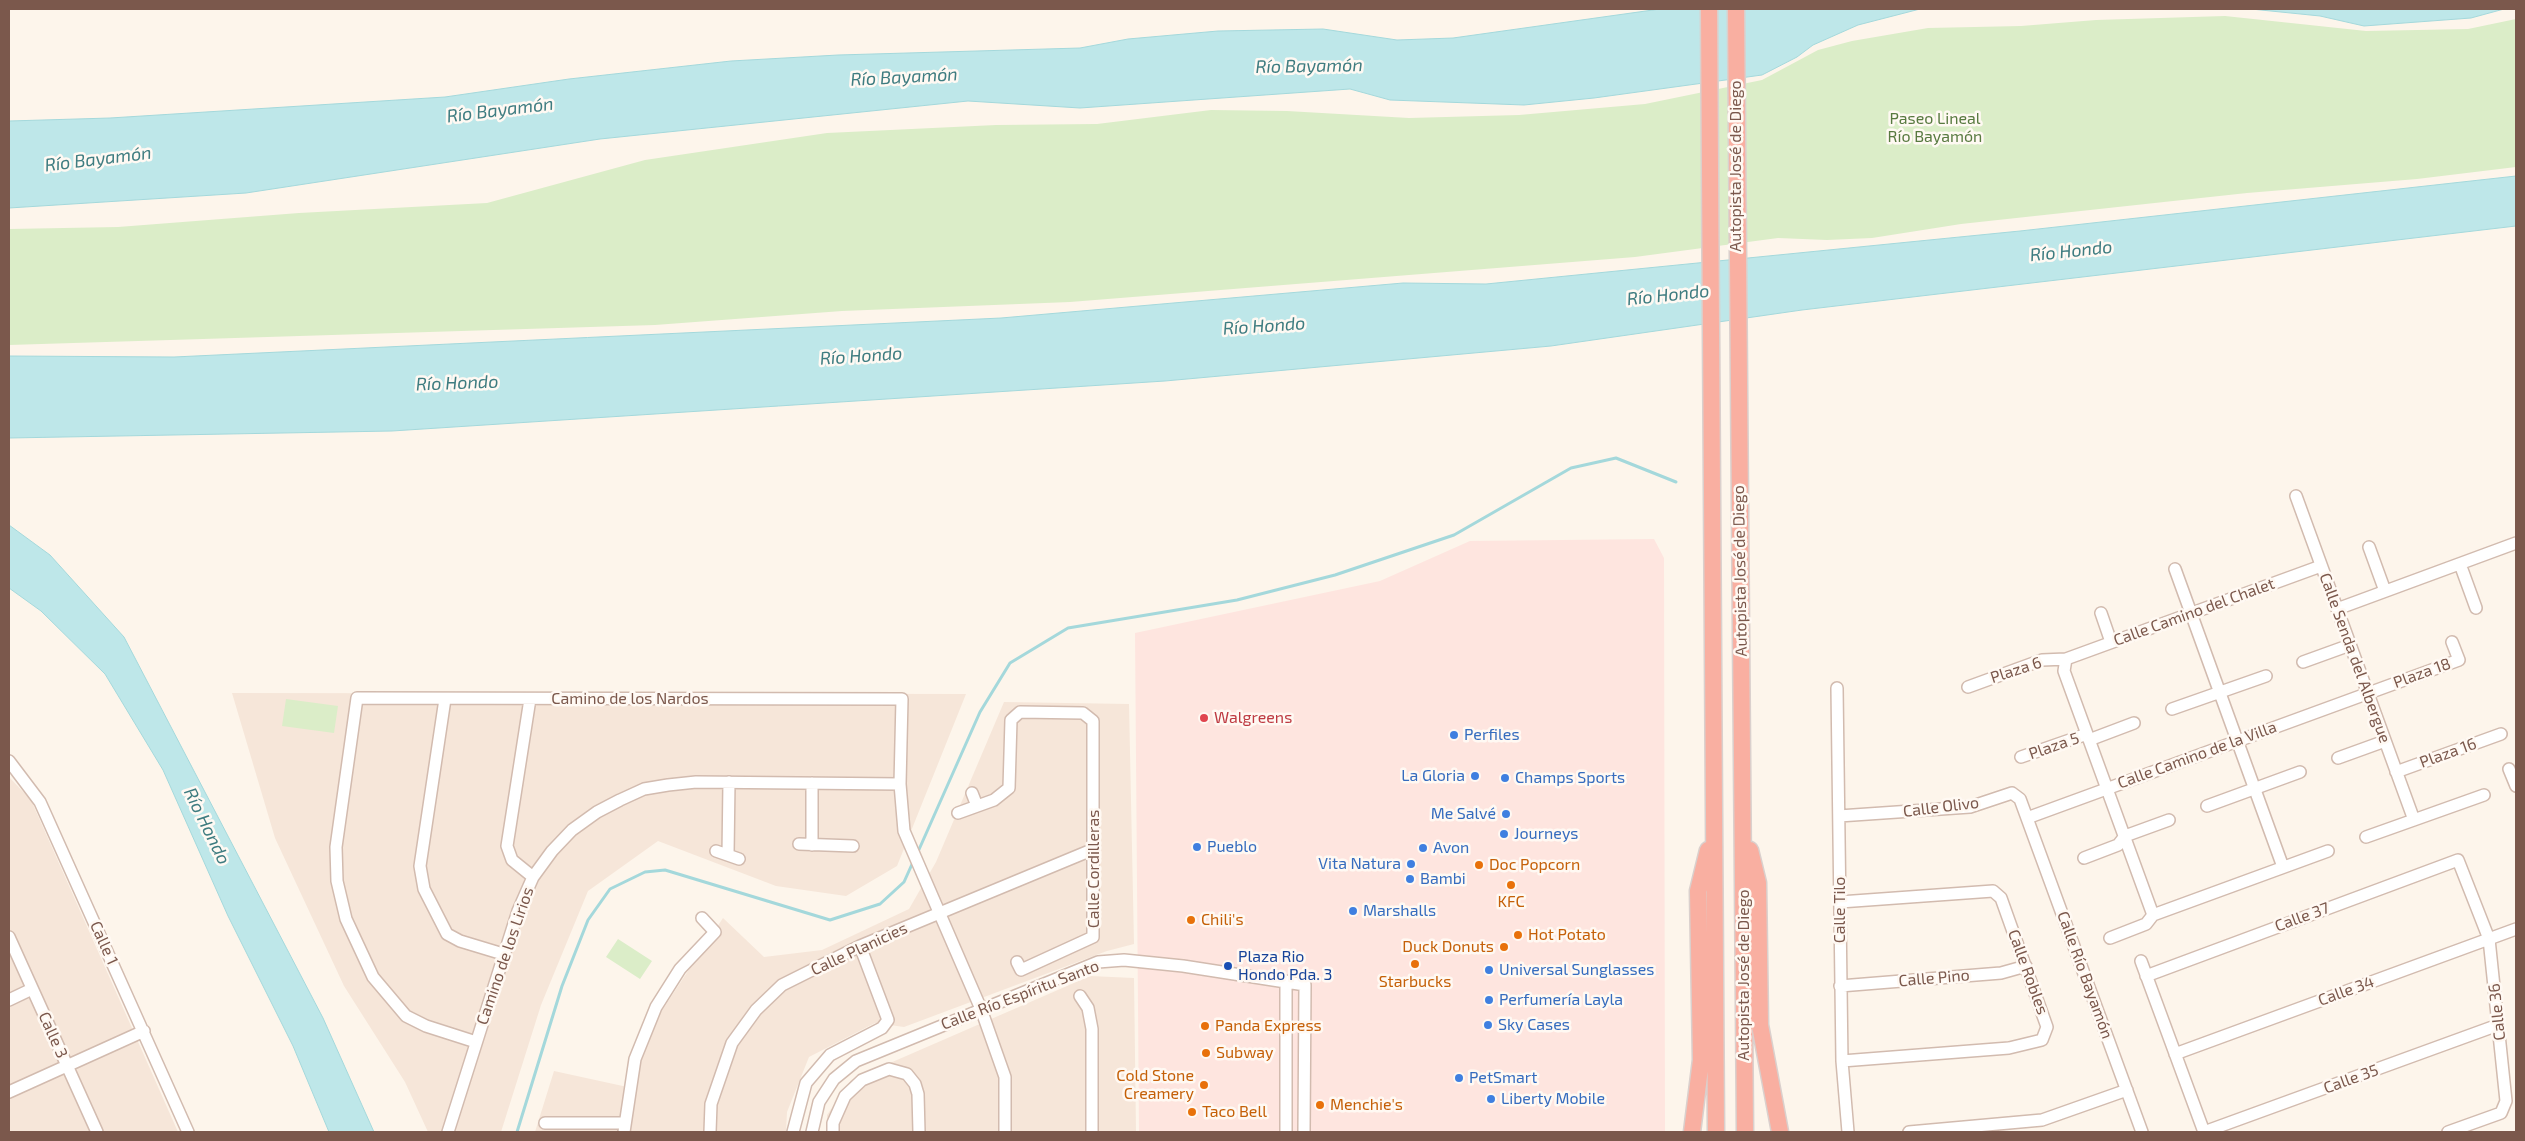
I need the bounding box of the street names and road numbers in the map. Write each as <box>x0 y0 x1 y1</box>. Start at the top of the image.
street label: Autopista José de Diego <box>1726 80 1746 252</box>
street label: Autopista José de Diego <box>1729 485 1751 657</box>
street label: Calle Senda del Albergue <box>2315 570 2395 746</box>
street label: Calle Camino del Chalet <box>2111 574 2277 650</box>
street label: Plaza 6 <box>1988 653 2044 687</box>
street label: Plaza 18 <box>2391 654 2453 692</box>
street label: Camino de los Nardos <box>551 689 709 709</box>
street label: Calle Camino de la Villa <box>2115 717 2279 793</box>
street label: Plaza 5 <box>2026 728 2082 764</box>
street label: Plaza 16 <box>2417 734 2479 772</box>
street label: Calle Olivo <box>1902 793 1980 821</box>
street label: Calle Cordilleras <box>1084 810 1104 928</box>
street label: Calle Tilo <box>1830 877 1850 943</box>
street label: Camino de los Lirios <box>472 885 538 1027</box>
street label: Autopista José de Diego <box>1734 889 1754 1061</box>
street label: Calle 37 <box>2272 898 2332 936</box>
street label: Calle Río Bayamón <box>2053 909 2117 1041</box>
street label: Calle 1 <box>86 918 122 968</box>
street label: Calle Planicies <box>808 918 910 980</box>
street label: Calle Robles <box>2004 927 2052 1017</box>
street label: Calle Río Espíritu Santo <box>938 956 1102 1034</box>
street label: Calle Pino <box>1898 965 1970 991</box>
street label: Calle 34 <box>2315 972 2377 1010</box>
street label: Calle 36 <box>2484 982 2510 1042</box>
street label: Calle 3 <box>34 1009 72 1061</box>
street label: Calle 35 <box>2321 1060 2381 1098</box>

